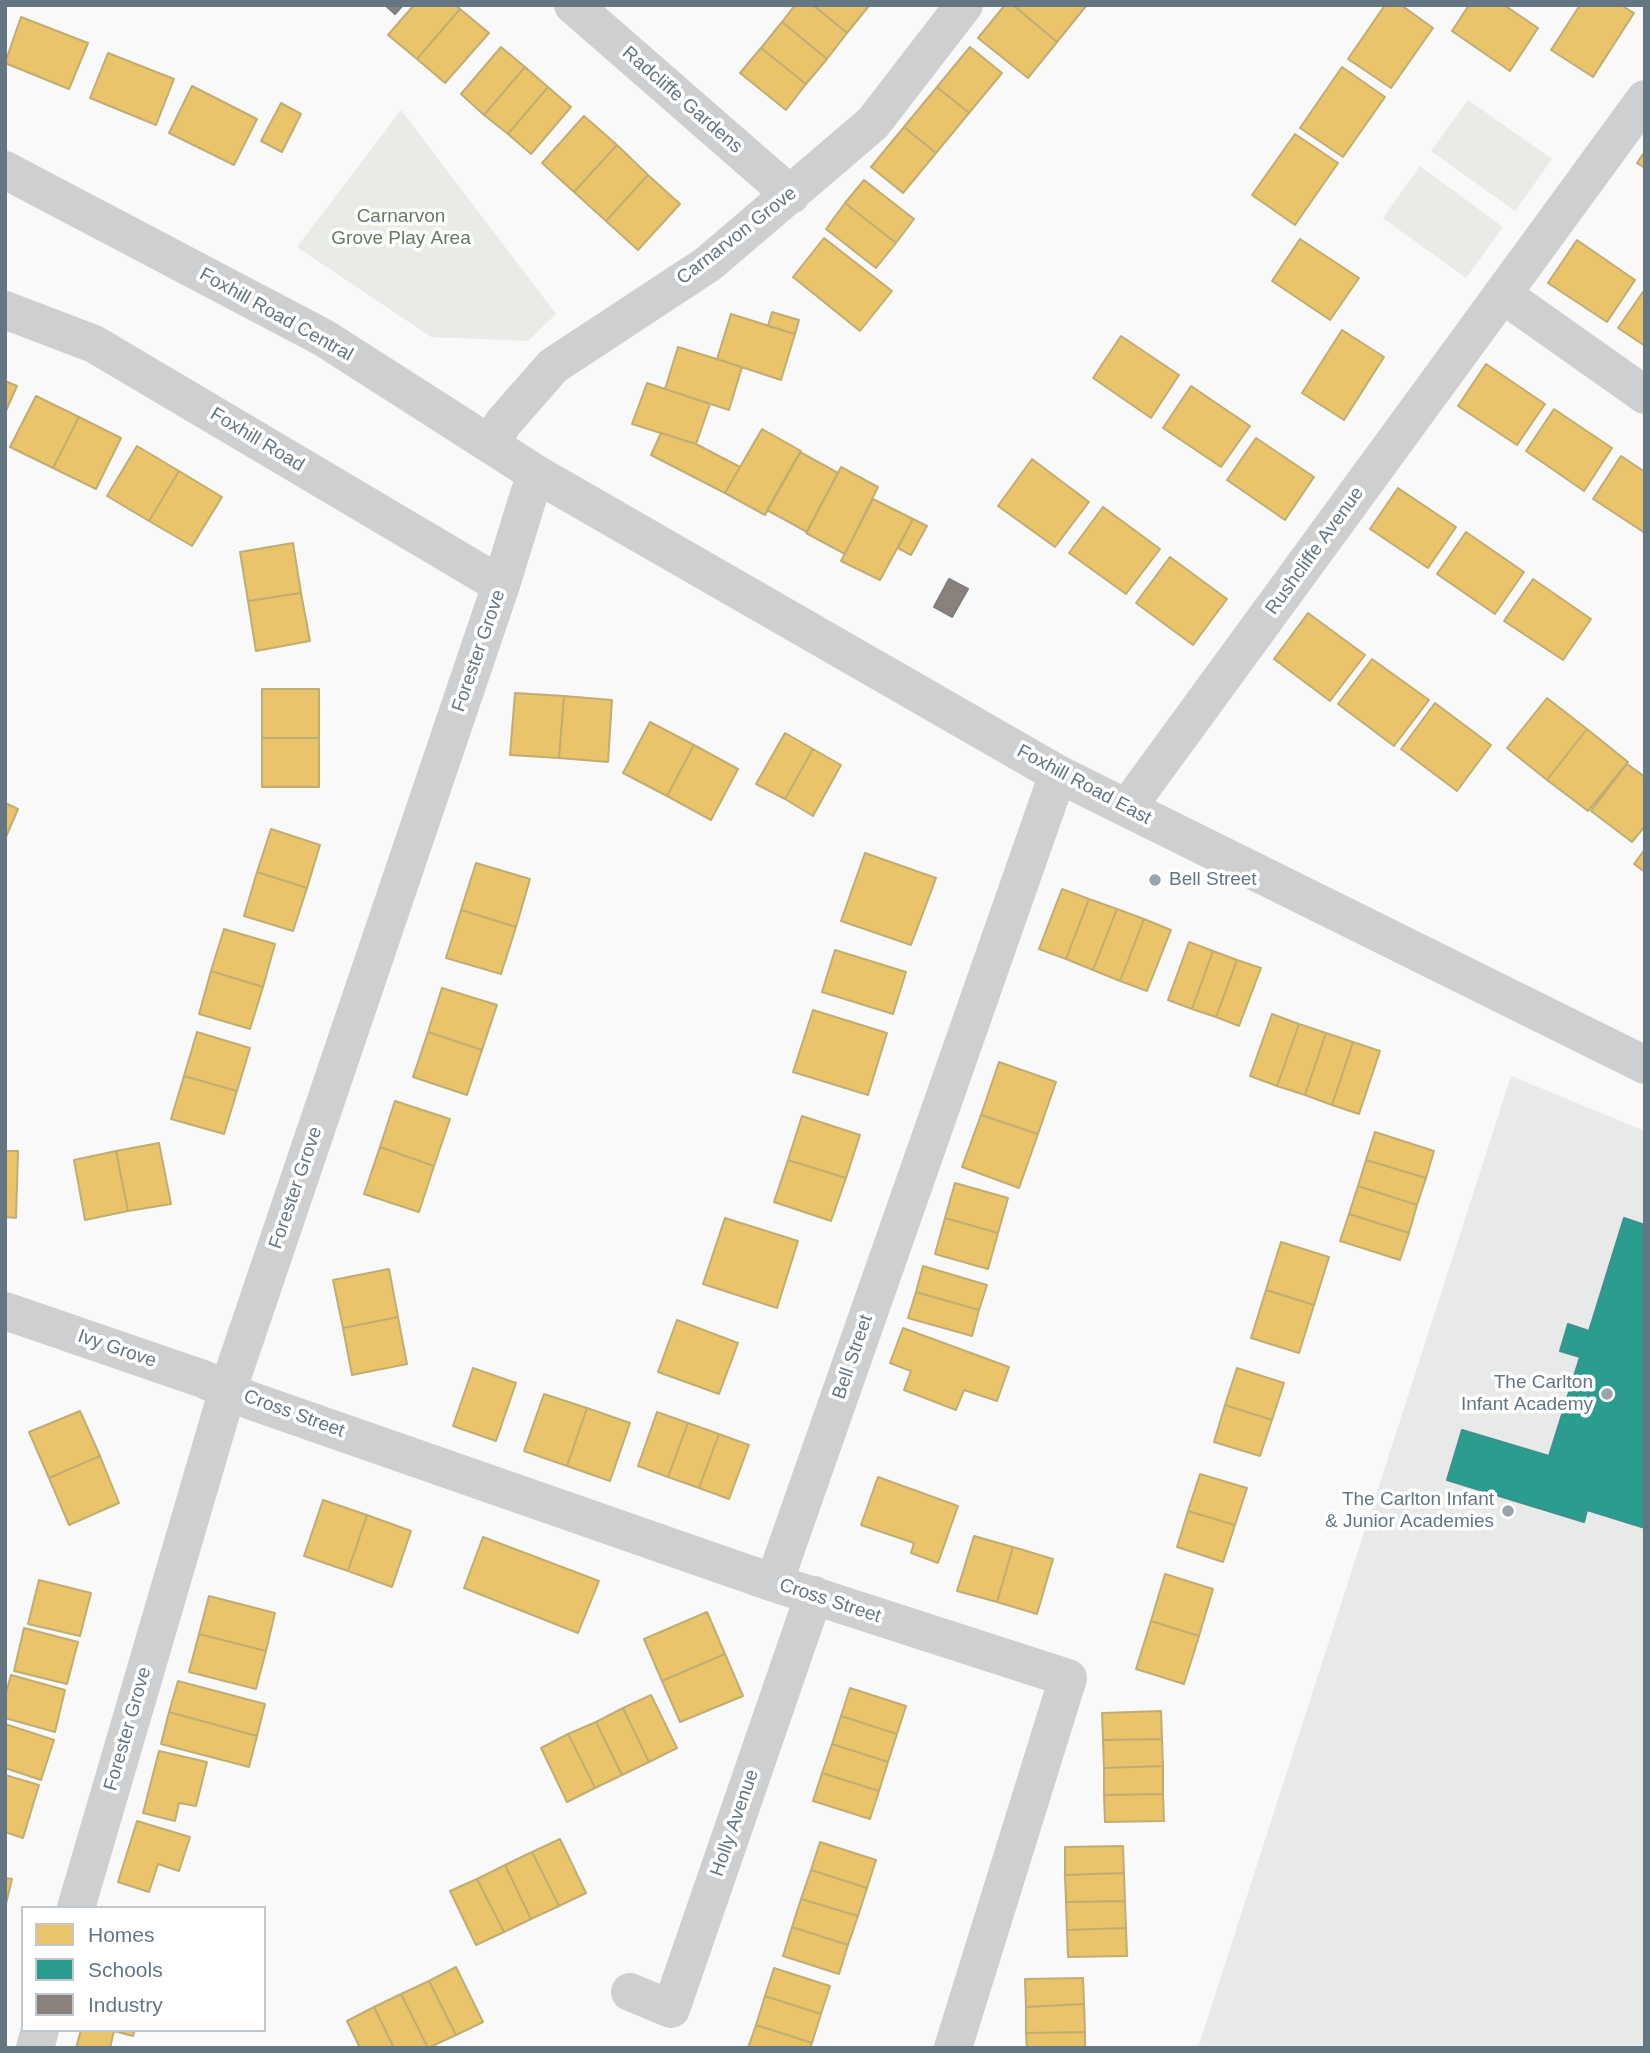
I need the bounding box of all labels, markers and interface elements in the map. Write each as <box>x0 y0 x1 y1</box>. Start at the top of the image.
street label: Radcliffe Gardens <box>617 42 747 158</box>
street label: Carnarvon Grove <box>673 182 801 290</box>
park label: Carnarvon Grove Play Area <box>331 206 471 250</box>
street label: Foxhill Road Central <box>195 263 357 367</box>
street label: Foxhill Road <box>206 403 308 477</box>
street label: Rushcliffe Avenue <box>1261 483 1369 619</box>
street label: Forester Grove <box>447 587 511 715</box>
street label: Foxhill Road East <box>1013 740 1155 830</box>
place label: Bell Street <box>1169 869 1257 891</box>
marker: Bell Street <box>1147 872 1163 888</box>
street label: Forester Grove <box>264 1124 328 1252</box>
street label: Bell Street <box>828 1312 878 1402</box>
street label: Ivy Grove <box>75 1325 159 1373</box>
place label: The Carlton Infant Academy <box>1461 1372 1593 1416</box>
street label: Cross Street <box>240 1385 348 1443</box>
marker: The Carlton Infant Academy <box>1599 1386 1615 1402</box>
place label: The Carlton Infant & Junior Academies <box>1325 1489 1494 1533</box>
marker: The Carlton Infant & Junior Academies <box>1500 1503 1516 1519</box>
street label: Cross Street <box>776 1574 884 1628</box>
street label: Forester Grove <box>99 1664 157 1794</box>
street label: Holly Avenue <box>706 1767 764 1879</box>
legend <box>21 1906 266 2032</box>
text: Homes <box>88 1923 155 1946</box>
text: Schools <box>88 1958 163 1981</box>
text: Industry <box>88 1993 163 2016</box>

